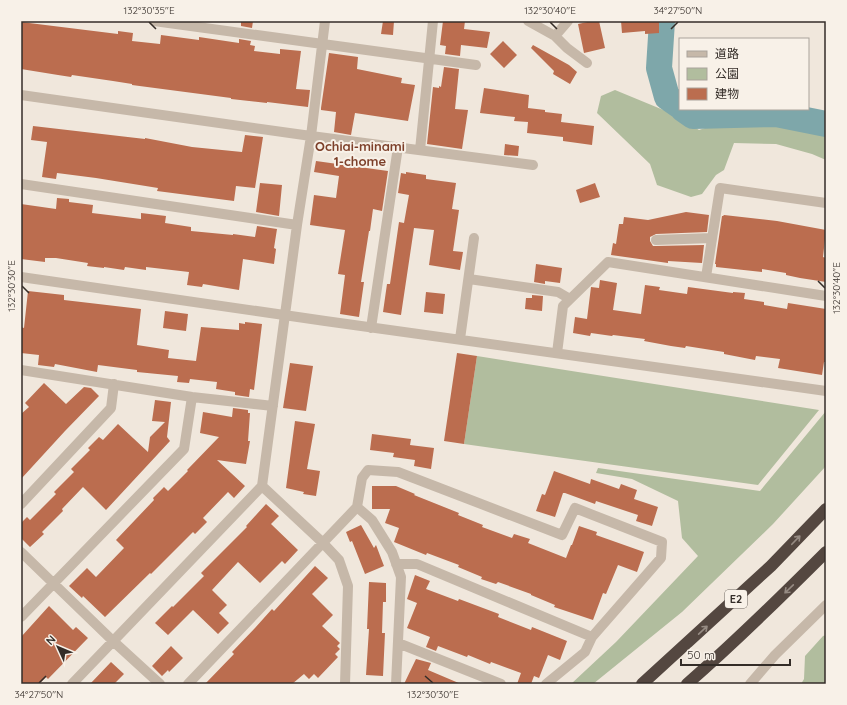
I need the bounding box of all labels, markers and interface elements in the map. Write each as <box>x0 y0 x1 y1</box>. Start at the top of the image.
text: 132°30'35"E <box>123 4 175 17</box>
text: 132°30'40"E <box>524 4 576 17</box>
text: 34°27'50"N <box>654 4 702 17</box>
legend <box>679 38 809 110</box>
text: 道路 <box>715 46 739 61</box>
text: 公園 <box>715 66 739 81</box>
text: 建物 <box>715 86 739 101</box>
district label: Ochiai-minami 1-chome <box>315 138 405 169</box>
text: 132°30'30"E <box>5 260 18 312</box>
text: 132°30'40"E <box>830 262 843 314</box>
one-way arrow <box>792 535 801 545</box>
one-way arrow <box>784 584 794 594</box>
road number: E2 <box>725 590 747 608</box>
one-way arrow <box>698 625 708 635</box>
north arrow <box>38 627 78 667</box>
text: N <box>43 632 59 648</box>
scale bar <box>681 641 790 667</box>
text: 50 m <box>687 647 715 662</box>
text: 34°27'50"N <box>15 688 63 701</box>
text: 132°30'30"E <box>407 688 459 701</box>

